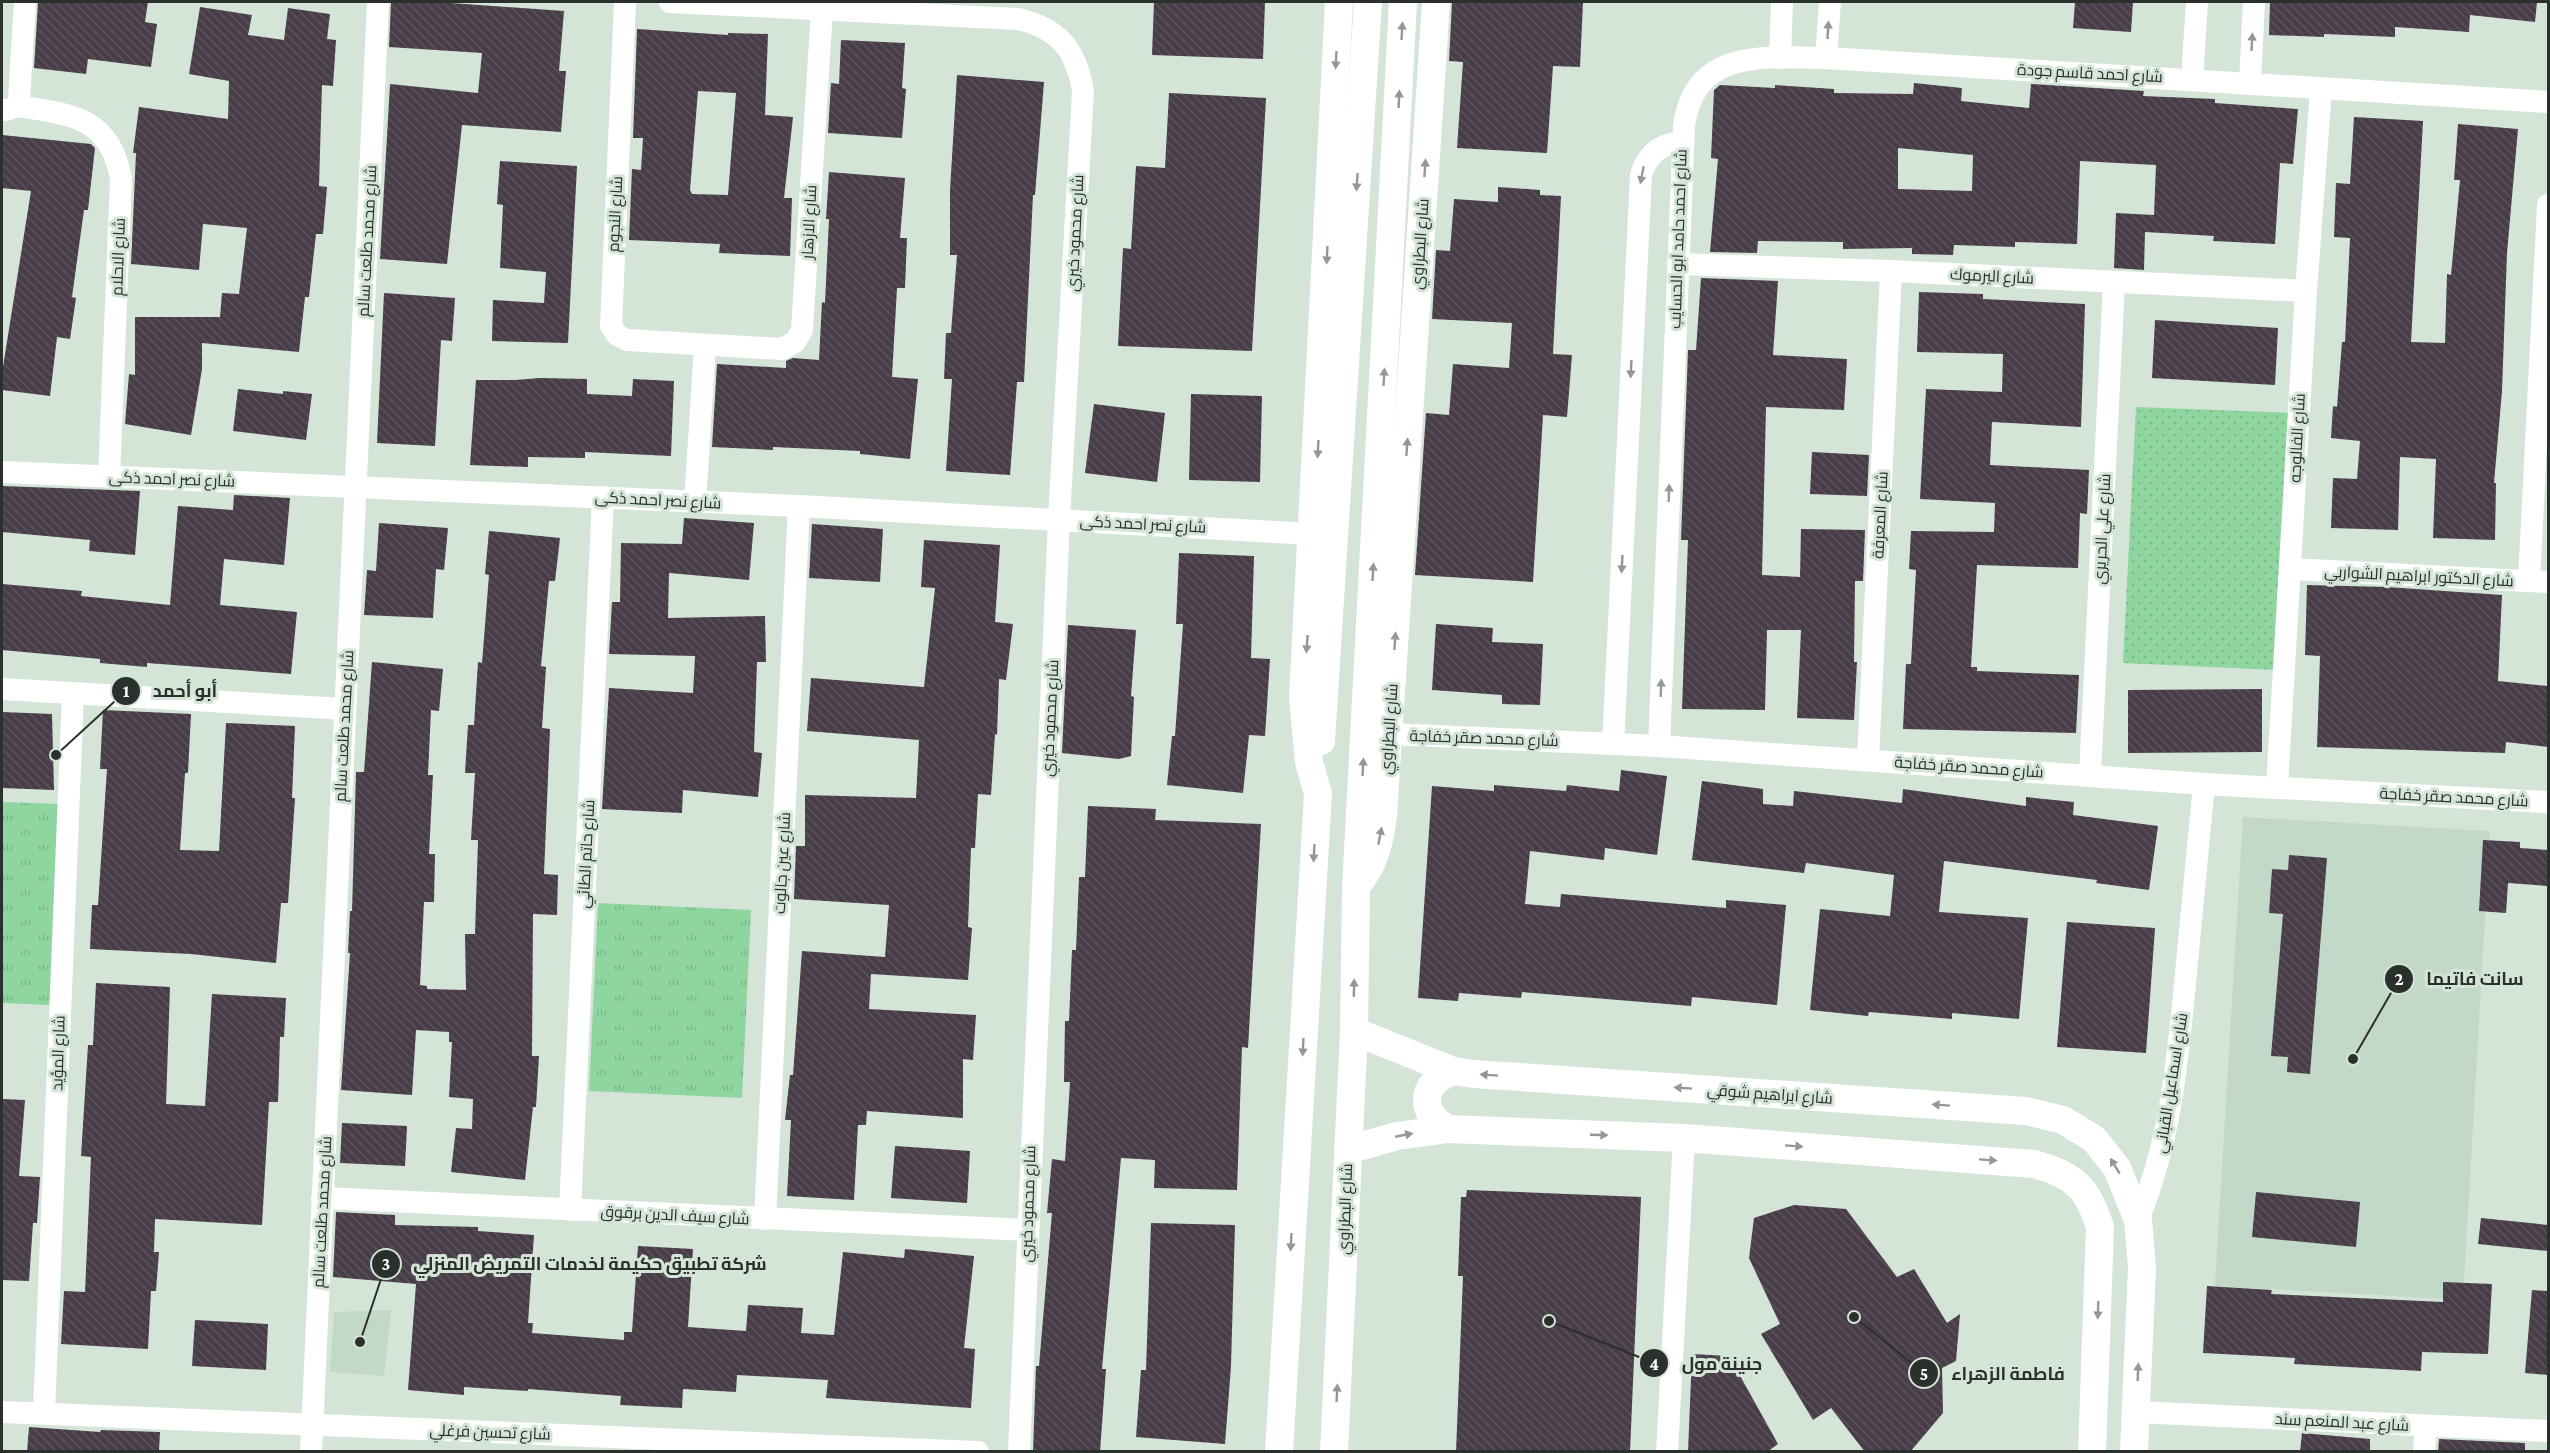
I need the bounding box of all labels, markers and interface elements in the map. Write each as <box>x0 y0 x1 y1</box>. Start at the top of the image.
one-way arrow <box>1823 20 1833 39</box>
one-way arrow <box>1398 22 1407 41</box>
one-way arrow <box>2247 32 2256 51</box>
one-way arrow <box>1332 50 1341 69</box>
street label: شارع احمد قاسم جودة <box>2017 61 2163 88</box>
one-way arrow <box>1394 89 1403 108</box>
street label: شارع احمد حامد ابو الحسايب <box>1666 149 1693 329</box>
one-way arrow <box>1420 159 1430 178</box>
street label: شارع محمد طلعت سالم <box>355 165 382 318</box>
one-way arrow <box>1637 166 1646 185</box>
one-way arrow <box>1353 173 1362 192</box>
street label: شارع محمود خيري <box>1063 174 1092 292</box>
street label: شارع النجوم <box>605 175 628 253</box>
street label: شارع الازهار <box>799 184 822 261</box>
street label: شارع البطراوي <box>1408 198 1437 291</box>
street label: شارع الاحلام <box>108 218 131 296</box>
one-way arrow <box>1322 245 1331 264</box>
street label: شارع اليرموك <box>1949 265 2035 290</box>
one-way arrow <box>1627 360 1636 379</box>
one-way arrow <box>1379 368 1388 387</box>
street label: شارع الفالوجه <box>2286 393 2311 483</box>
one-way arrow <box>1403 437 1412 456</box>
one-way arrow <box>1313 440 1322 459</box>
street label: شارع نصر احمد ذكى <box>108 468 236 493</box>
street label: شارع المعرفة <box>1869 471 1894 559</box>
street label: شارع علي الحريري <box>2091 473 2118 585</box>
one-way arrow <box>1664 483 1673 502</box>
street label: شارع نصر احمد ذكى <box>594 488 722 515</box>
street label: شارع نصر احمد ذكى <box>1079 512 1207 539</box>
one-way arrow <box>1617 555 1626 574</box>
one-way arrow <box>1369 563 1378 582</box>
street label: شارع الدكتور ابراهيم الشواربي <box>2324 563 2514 594</box>
one-way arrow <box>1390 632 1399 651</box>
one-way arrow <box>1302 635 1311 654</box>
street label: شارع محمد طلعت سالم <box>332 650 359 803</box>
street label: شارع محمود خيري <box>1038 659 1067 777</box>
callout: أبو أحمد <box>111 673 229 709</box>
text: أبو أحمد <box>153 678 217 702</box>
one-way arrow <box>1657 678 1666 697</box>
text: 1 <box>123 681 130 701</box>
street label: شارع البطراوي <box>1377 683 1406 776</box>
street label: شارع محمد صقر خفاجة <box>1409 727 1559 752</box>
street label: شارع محمد صقر خفاجة <box>1894 753 2044 784</box>
one-way arrow <box>1358 757 1368 776</box>
street label: شارع محمد صقر خفاجة <box>2379 785 2529 812</box>
street label: شارع حاتم الطائي <box>575 799 602 909</box>
street label: شارع عين جالوت <box>771 812 796 915</box>
one-way arrow <box>1376 826 1385 845</box>
one-way arrow <box>1310 843 1319 862</box>
callout: سانت فاتيما <box>2384 961 2536 997</box>
text: 2 <box>2394 969 2404 989</box>
text: سانت فاتيما <box>2426 969 2524 989</box>
one-way arrow <box>1350 979 1359 998</box>
street label: شارع اسماعيل القباني <box>2151 1011 2195 1155</box>
street label: شارع المؤيد <box>48 1015 71 1091</box>
one-way arrow <box>1298 1038 1307 1057</box>
one-way arrow <box>1479 1070 1498 1080</box>
street label: شارع ابراهيم شوقي <box>1706 1081 1833 1112</box>
one-way arrow <box>1674 1083 1693 1093</box>
one-way arrow <box>1931 1100 1950 1110</box>
one-way arrow <box>1395 1130 1414 1139</box>
one-way arrow <box>1589 1130 1608 1139</box>
street label: شارع محمد طلعت سالم <box>310 1136 337 1289</box>
one-way arrow <box>1784 1141 1803 1151</box>
street label: شارع محمود خيري <box>1017 1145 1044 1263</box>
one-way arrow <box>1979 1155 1998 1165</box>
one-way arrow <box>2110 1158 2121 1174</box>
street label: شارع البطراوي <box>1335 1163 1360 1255</box>
street label: شارع سيف الدين برقوق <box>600 1203 750 1230</box>
one-way arrow <box>1287 1233 1296 1252</box>
callout: شركة تطبيق حكيمة لخدمات التمريض المنزلي <box>371 1246 778 1282</box>
text: 3 <box>382 1254 390 1274</box>
text: شركة تطبيق حكيمة لخدمات التمريض المنزلي <box>413 1254 767 1279</box>
one-way arrow <box>2093 1300 2102 1319</box>
callout: جنينة مول <box>1639 1345 1774 1381</box>
text: 4 <box>1649 1354 1659 1374</box>
text: جنينة مول <box>1682 1354 1762 1375</box>
callout: فاطمة الزهراء <box>1909 1355 2077 1391</box>
one-way arrow <box>2133 1363 2142 1382</box>
text: 5 <box>1920 1364 1928 1384</box>
text: فاطمة الزهراء <box>1951 1364 2065 1385</box>
one-way arrow <box>1333 1384 1342 1403</box>
street label: شارع عبد المنعم سند <box>2274 1410 2409 1437</box>
street label: شارع تحسين فرغلي <box>429 1421 551 1448</box>

